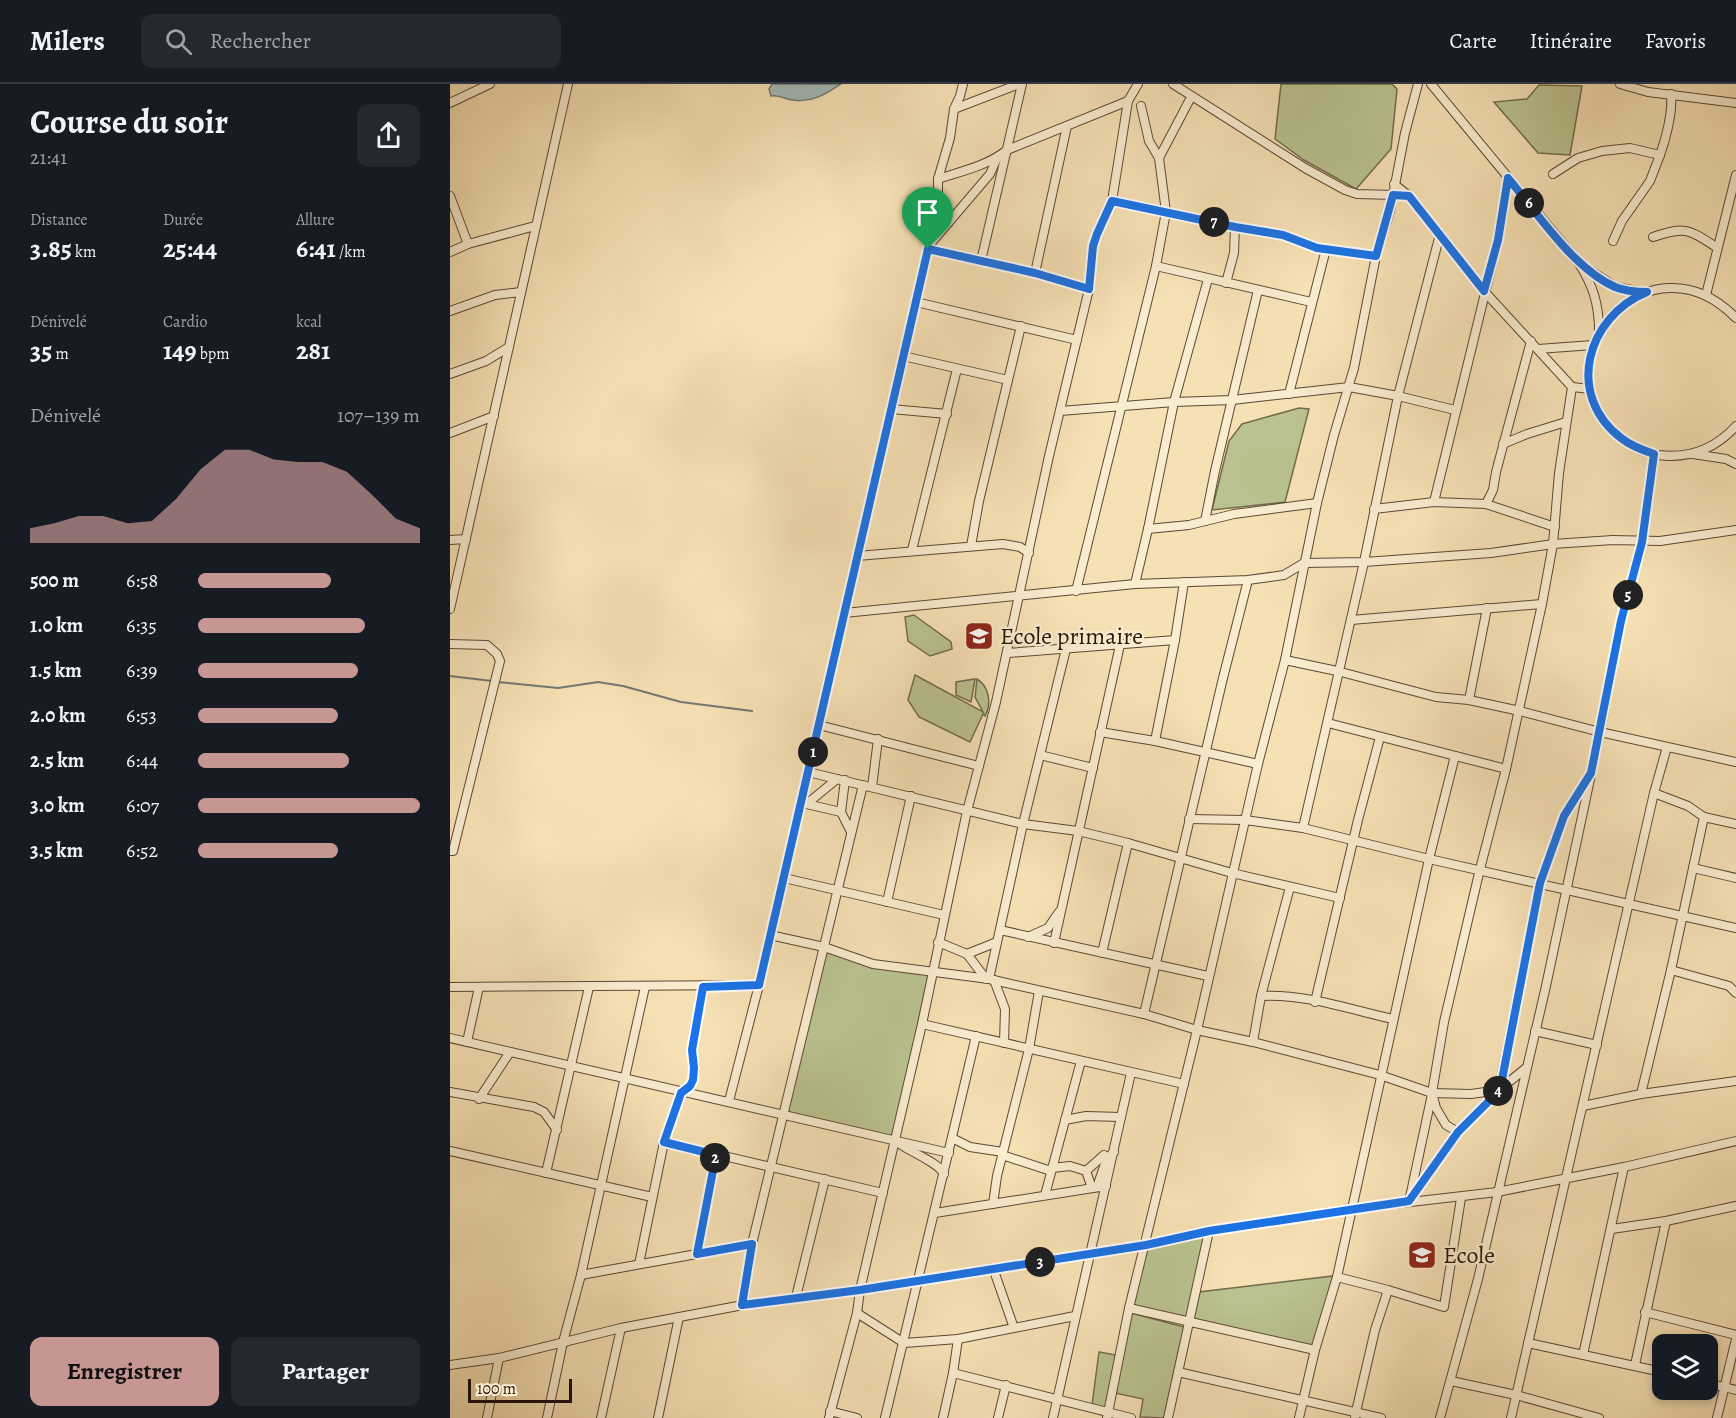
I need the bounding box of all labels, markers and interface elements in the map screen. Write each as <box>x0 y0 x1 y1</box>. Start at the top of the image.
search box <box>141 14 561 68</box>
text: Milers <box>30 22 105 60</box>
icon: search <box>162 25 195 58</box>
text: Rechercher <box>210 26 311 56</box>
text: Carte <box>1449 27 1497 55</box>
text: Itinéraire <box>1530 27 1612 55</box>
text: Favoris <box>1645 27 1706 55</box>
text: Course du soir <box>30 99 228 144</box>
button: share <box>357 104 420 167</box>
text: 21:41 <box>30 144 67 171</box>
pin <box>902 187 953 249</box>
pin: 6 <box>1514 188 1544 218</box>
text: 6 <box>1525 192 1533 214</box>
icon: arrive <box>911 196 944 229</box>
pin: 7 <box>1199 207 1229 237</box>
text: Distance <box>30 209 87 231</box>
text: Durée <box>163 209 203 231</box>
text: Allure <box>296 209 335 231</box>
text: 7 <box>1211 211 1217 233</box>
text: 3.85 <box>30 231 72 266</box>
text: 25:44 <box>163 231 217 266</box>
text: 6:41 <box>296 231 336 266</box>
text: km <box>72 241 96 263</box>
text: /km <box>336 241 366 263</box>
text: Dénivelé <box>30 311 87 333</box>
text: Cardio <box>163 311 208 333</box>
text: kcal <box>296 311 322 333</box>
text: 35 <box>30 333 52 368</box>
text: 149 <box>163 333 197 368</box>
text: 281 <box>296 333 330 368</box>
text: m <box>52 343 69 365</box>
text: bpm <box>197 343 230 365</box>
text: Dénivelé <box>30 402 101 429</box>
text: 107–139 m <box>337 402 420 429</box>
text: 500 m <box>30 567 79 594</box>
text: 6:58 <box>126 567 158 594</box>
pin: 5 <box>1613 580 1643 610</box>
text: 5 <box>1625 584 1631 606</box>
text: 1.0 km <box>30 612 83 639</box>
text: 6:35 <box>126 612 157 639</box>
school or university icon: Ecole primaire <box>963 620 995 652</box>
place label: Ecole primaire <box>1000 620 1143 652</box>
text: 1.5 km <box>30 657 82 684</box>
text: 6:39 <box>126 657 157 684</box>
text: 2.0 km <box>30 702 86 729</box>
text: 6:53 <box>126 702 157 729</box>
pin: 1 <box>798 737 828 767</box>
text: 1 <box>810 741 816 763</box>
text: 2.5 km <box>30 747 84 774</box>
text: 6:44 <box>126 747 158 774</box>
text: 3.0 km <box>30 792 85 819</box>
text: 6:07 <box>126 792 159 819</box>
text: 3.5 km <box>30 837 83 864</box>
text: 6:52 <box>126 837 158 864</box>
pin: 4 <box>1483 1076 1513 1106</box>
text: 4 <box>1494 1080 1502 1102</box>
pin: 2 <box>700 1143 730 1173</box>
text: 2 <box>711 1147 719 1169</box>
school or university icon: Ecole <box>1406 1239 1438 1271</box>
place label: Ecole <box>1443 1239 1495 1271</box>
pin: 3 <box>1025 1247 1055 1277</box>
text: 3 <box>1037 1251 1043 1273</box>
map controls <box>1652 1334 1718 1400</box>
button: layers <box>1652 1334 1718 1400</box>
button: Enregistrer <box>30 1337 219 1406</box>
button: Partager <box>231 1337 420 1406</box>
scale bar <box>468 1376 572 1404</box>
text: 100 m <box>477 1378 516 1400</box>

